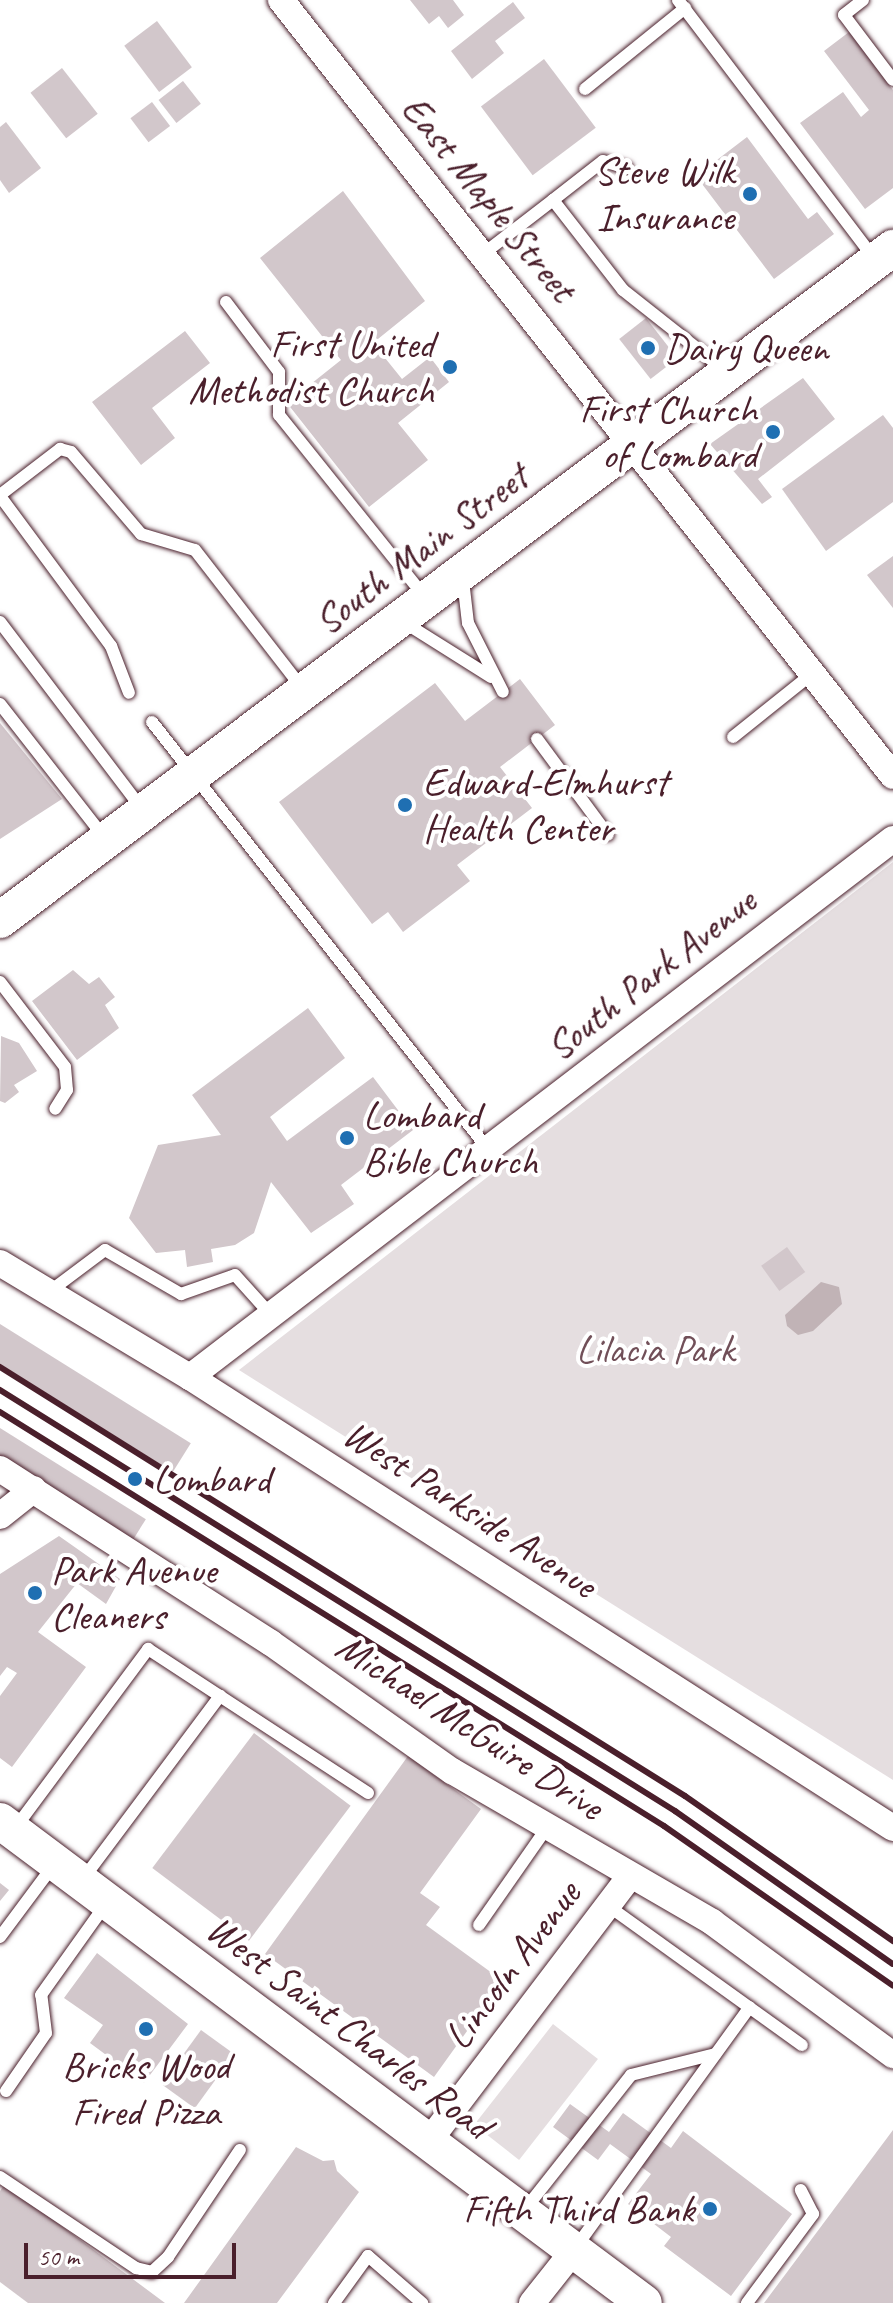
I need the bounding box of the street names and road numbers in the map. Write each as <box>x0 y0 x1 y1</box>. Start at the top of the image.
street label: East Maple Street <box>391 85 587 311</box>
street label: South Main Street <box>304 452 538 646</box>
street label: South Park Avenue <box>536 877 766 1071</box>
street label: West Parkside Avenue <box>334 1409 606 1609</box>
street label: Michael McGuire Drive <box>328 1622 612 1830</box>
street label: Lincoln Avenue <box>433 1872 591 2058</box>
street label: West Saint Charles Road <box>198 1905 500 2149</box>

